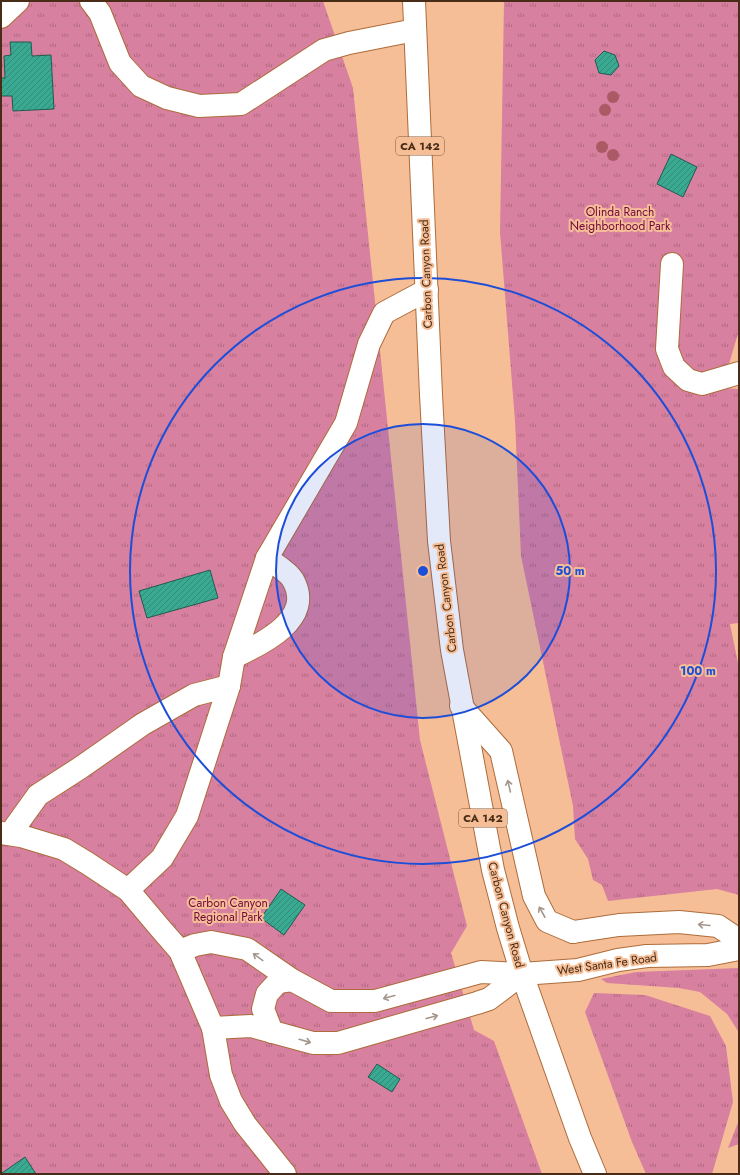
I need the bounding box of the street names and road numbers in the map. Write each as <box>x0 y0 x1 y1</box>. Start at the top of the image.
road number: CA 142 <box>396 137 444 155</box>
street label: Carbon Canyon Road <box>415 219 437 329</box>
street label: Carbon Canyon Road <box>430 543 462 653</box>
road number: CA 142 <box>459 809 507 827</box>
street label: Carbon Canyon Road <box>483 860 529 970</box>
street label: West Santa Fe Road <box>556 948 658 980</box>

